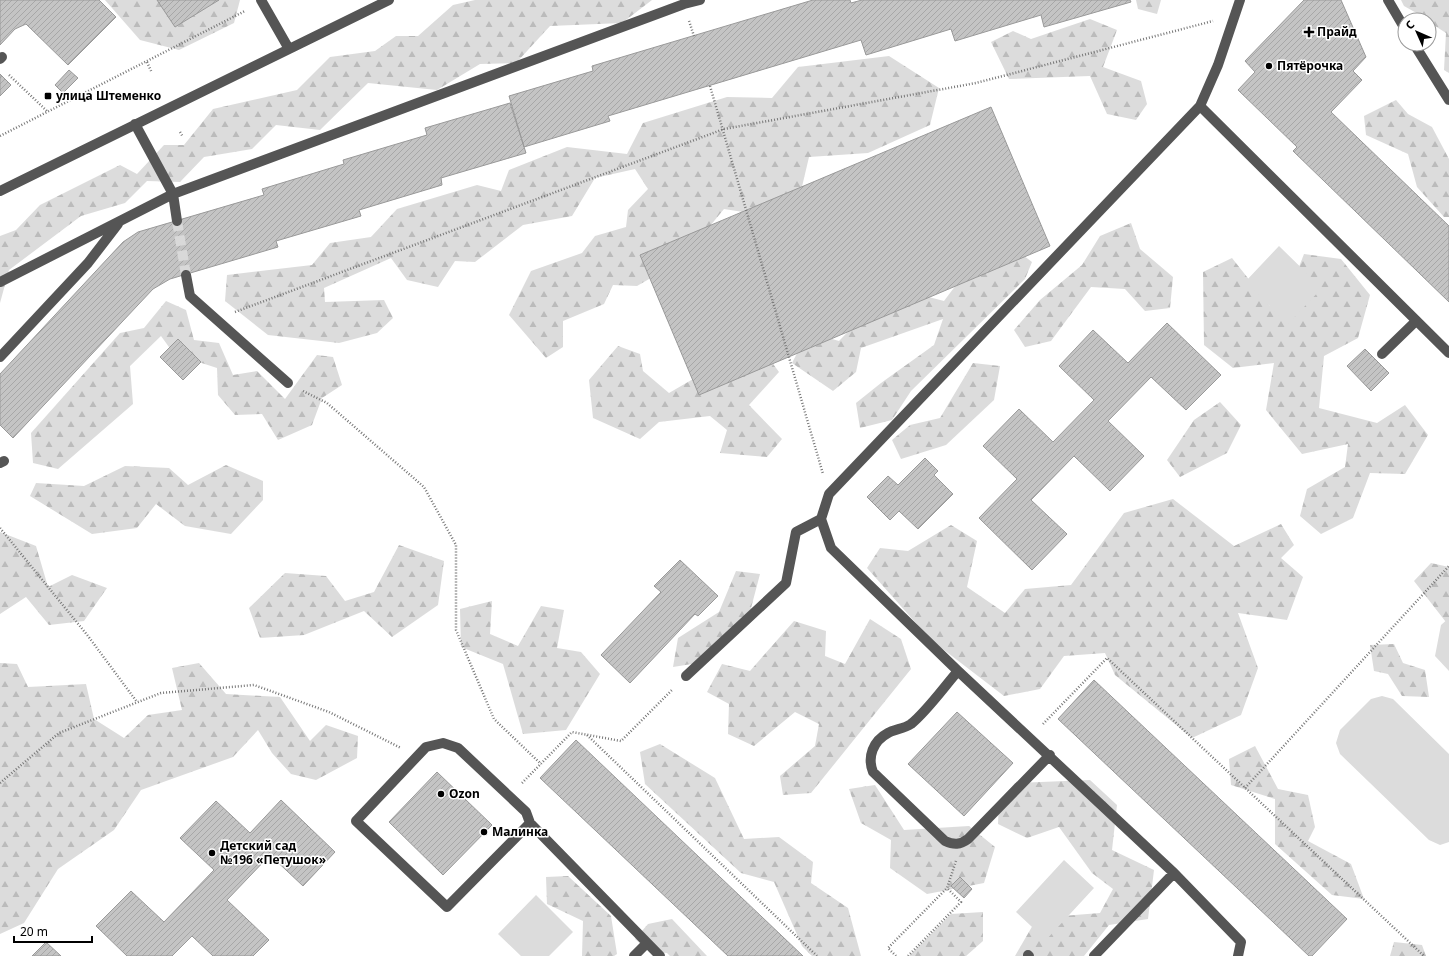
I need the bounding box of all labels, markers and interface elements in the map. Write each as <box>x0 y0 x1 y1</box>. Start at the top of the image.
north arrow <box>1397 12 1437 52</box>
text: С <box>1402 17 1417 32</box>
place label: Прайд <box>1317 23 1357 40</box>
marker: Прайд <box>1304 27 1314 37</box>
place label: Пятёрочка <box>1277 57 1343 74</box>
marker: Пятёрочка <box>1264 61 1274 71</box>
place label: улица Штеменко <box>55 87 161 104</box>
marker: улица Штеменко <box>43 91 53 101</box>
place label: Ozon <box>449 785 480 802</box>
marker: Ozon <box>436 789 446 799</box>
place label: Малинка <box>492 823 548 840</box>
marker: Малинка <box>479 827 489 837</box>
place label: Детский сад №196 «Петушок» <box>220 837 326 868</box>
marker: Детский сад №196 «Петушок» <box>207 848 217 858</box>
scale bar <box>14 918 92 944</box>
text: 20 m <box>20 923 48 940</box>

